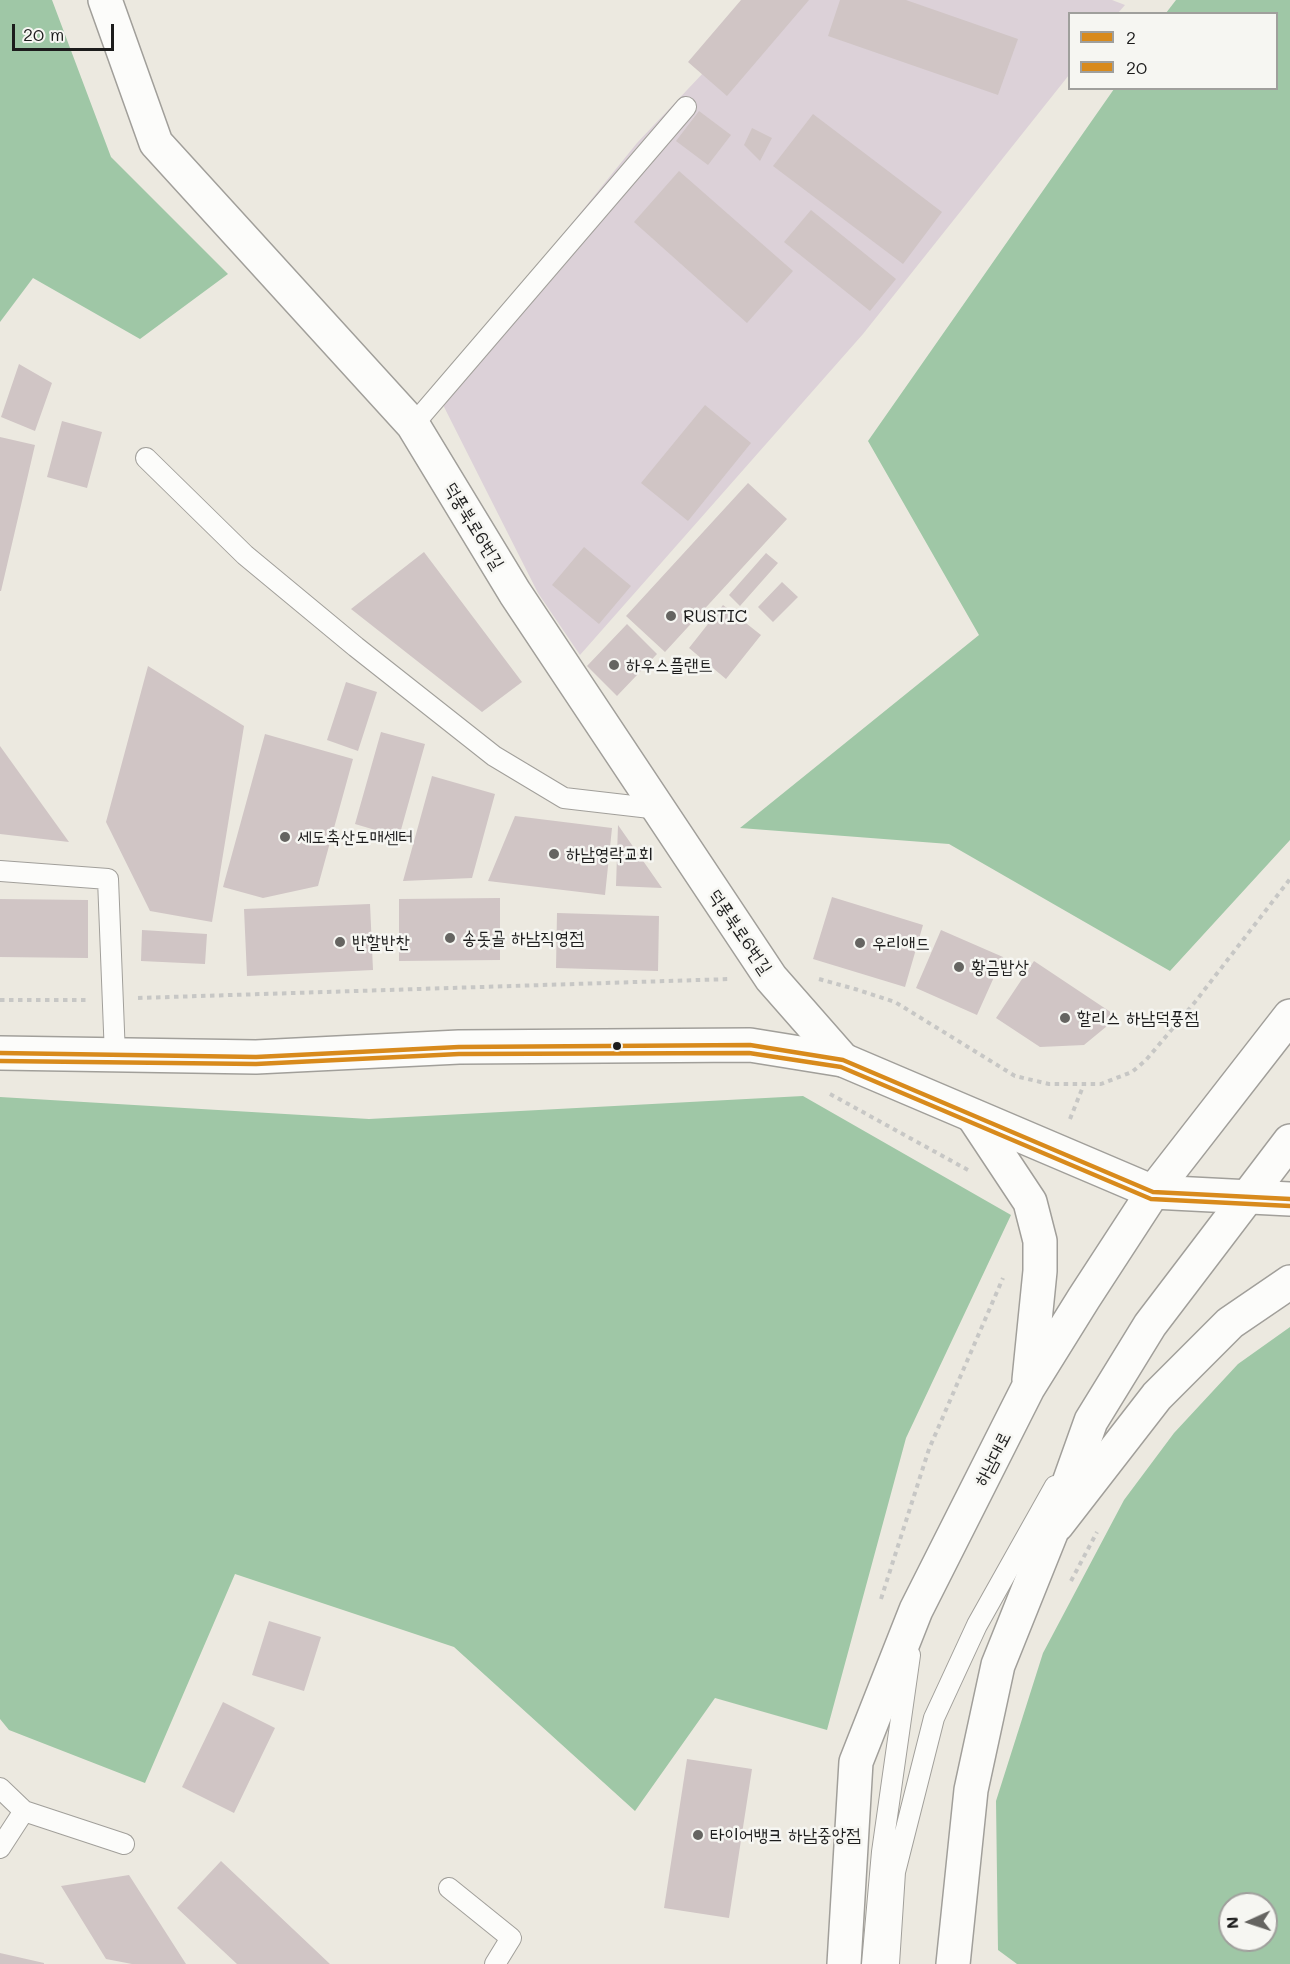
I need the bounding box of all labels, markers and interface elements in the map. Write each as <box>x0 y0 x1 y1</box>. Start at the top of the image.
scale bar <box>15 12 117 50</box>
legend <box>1068 12 1278 90</box>
text: 20 m <box>23 22 64 46</box>
text: 2 <box>1126 25 1136 49</box>
text: 20 <box>1126 55 1147 79</box>
street label: 덕풍북로6번길 <box>440 479 508 573</box>
place label: RUSTIC <box>683 605 747 627</box>
marker: RUSTIC <box>664 609 678 623</box>
place label: 하우스플랜트 <box>626 654 713 676</box>
marker: 하우스플랜트 <box>607 658 621 672</box>
place label: 세도축산도매센터 <box>297 826 413 848</box>
marker: 세도축산도매센터 <box>278 830 292 844</box>
place label: 하남영락교회 <box>566 843 653 865</box>
marker: 하남영락교회 <box>547 847 561 861</box>
street label: 덕풍북로6번길 <box>704 885 776 979</box>
place label: 송돗골 하남직영점 <box>462 927 584 949</box>
place label: 반할반찬 <box>352 931 410 953</box>
marker: 송돗골 하남직영점 <box>443 931 457 945</box>
place label: 우리애드 <box>872 932 930 954</box>
marker: 반할반찬 <box>333 935 347 949</box>
marker: 우리애드 <box>853 936 867 950</box>
place label: 황금밥상 <box>971 956 1029 978</box>
marker: 황금밥상 <box>952 960 966 974</box>
place label: 할리스 하남덕풍점 <box>1077 1007 1199 1029</box>
marker: 할리스 하남덕풍점 <box>1058 1011 1072 1025</box>
unlabelled marker <box>611 1040 623 1052</box>
street label: 하남대로 <box>970 1428 1016 1490</box>
place label: 타이어뱅크 하남중앙점 <box>710 1824 861 1846</box>
marker: 타이어뱅크 하남중앙점 <box>691 1828 705 1842</box>
north arrow <box>1218 1892 1278 1952</box>
text: N <box>1221 1916 1242 1929</box>

